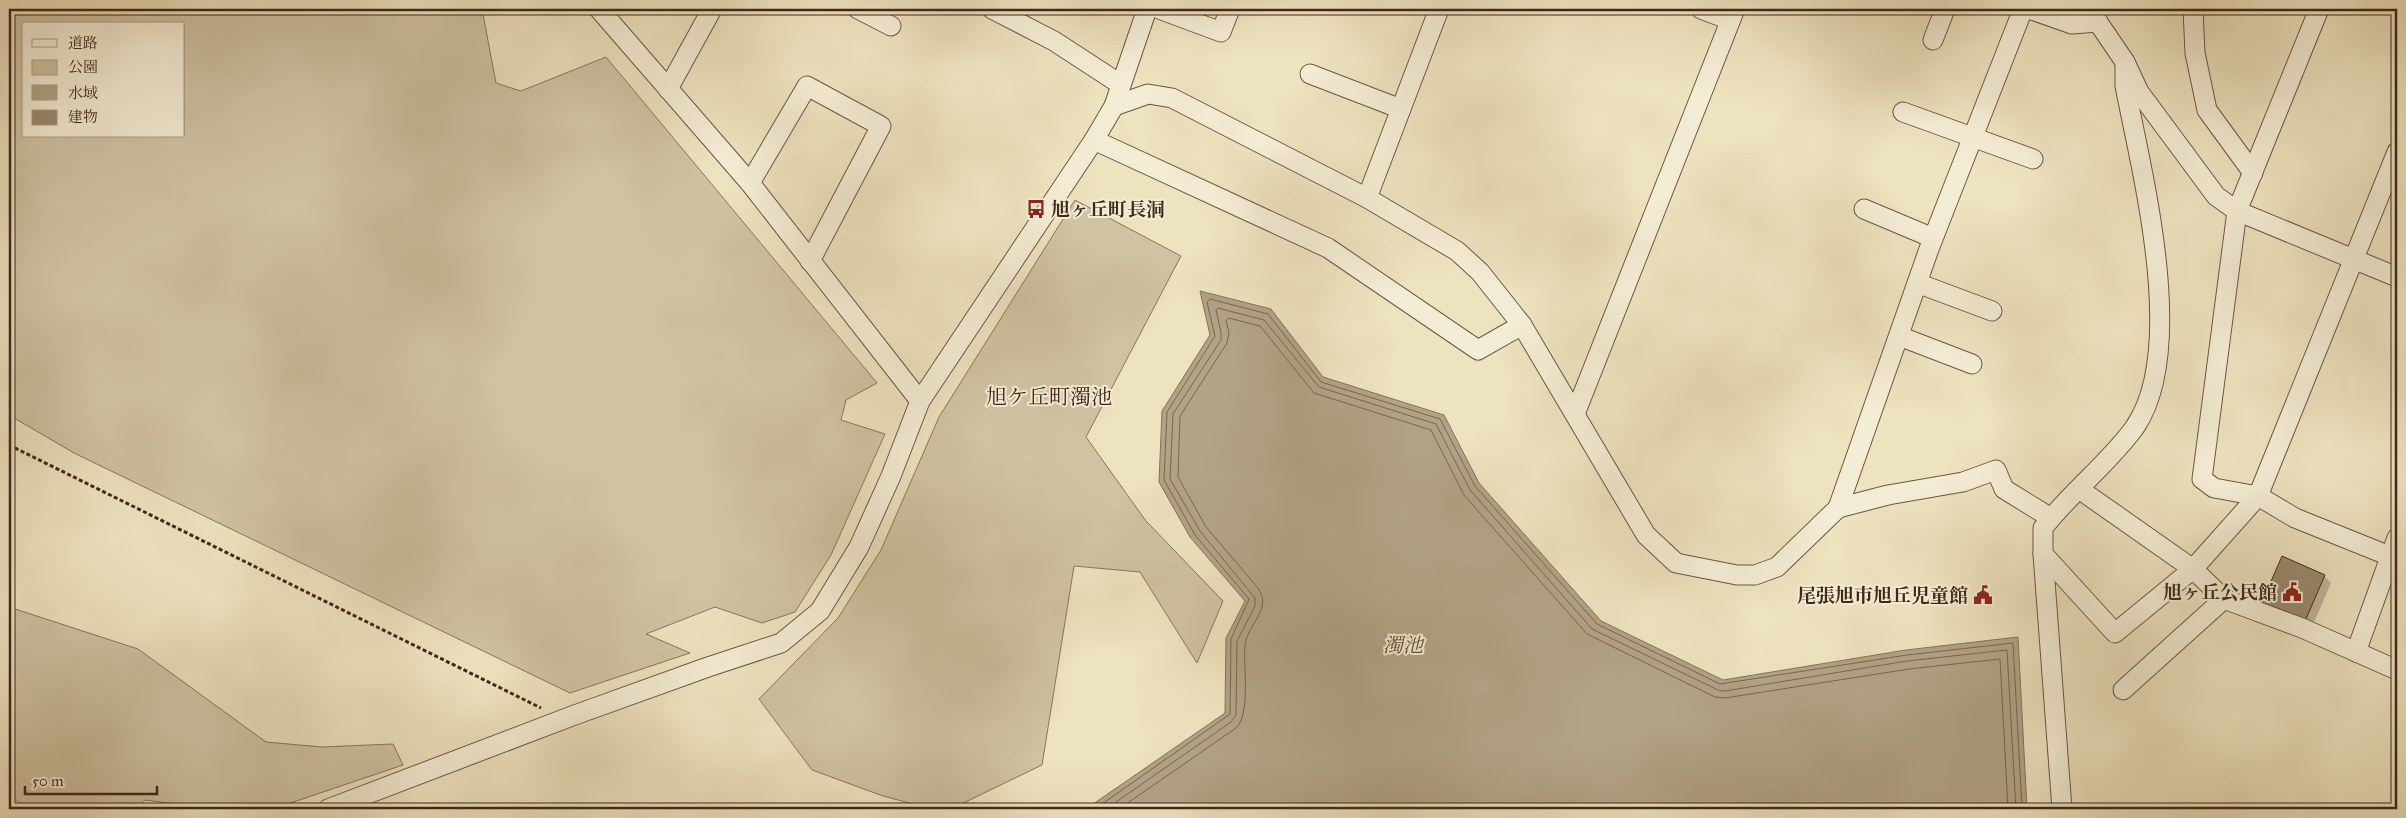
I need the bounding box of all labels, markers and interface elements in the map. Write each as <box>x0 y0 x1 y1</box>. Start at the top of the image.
legend <box>22 22 185 138</box>
text: 道路 <box>68 34 98 52</box>
text: 公園 <box>68 58 98 76</box>
text: 水域 <box>68 84 98 102</box>
text: 建物 <box>68 108 98 126</box>
bus stop icon: 旭ヶ丘町長洞 <box>1025 198 1047 220</box>
place label: 旭ヶ丘町長洞 <box>1051 198 1165 221</box>
district label: 旭ケ丘町濁池 <box>986 384 1112 410</box>
place label: 旭ヶ丘公民館 <box>2163 581 2277 604</box>
public building icon: 旭ヶ丘公民館 <box>2281 581 2303 603</box>
place label: 尾張旭市旭丘児童館 <box>1797 584 1968 607</box>
public building icon: 尾張旭市旭丘児童館 <box>1972 584 1994 606</box>
water label: 濁池 <box>1383 633 1425 657</box>
scale bar <box>25 763 158 795</box>
text: 50 m <box>32 772 64 790</box>

